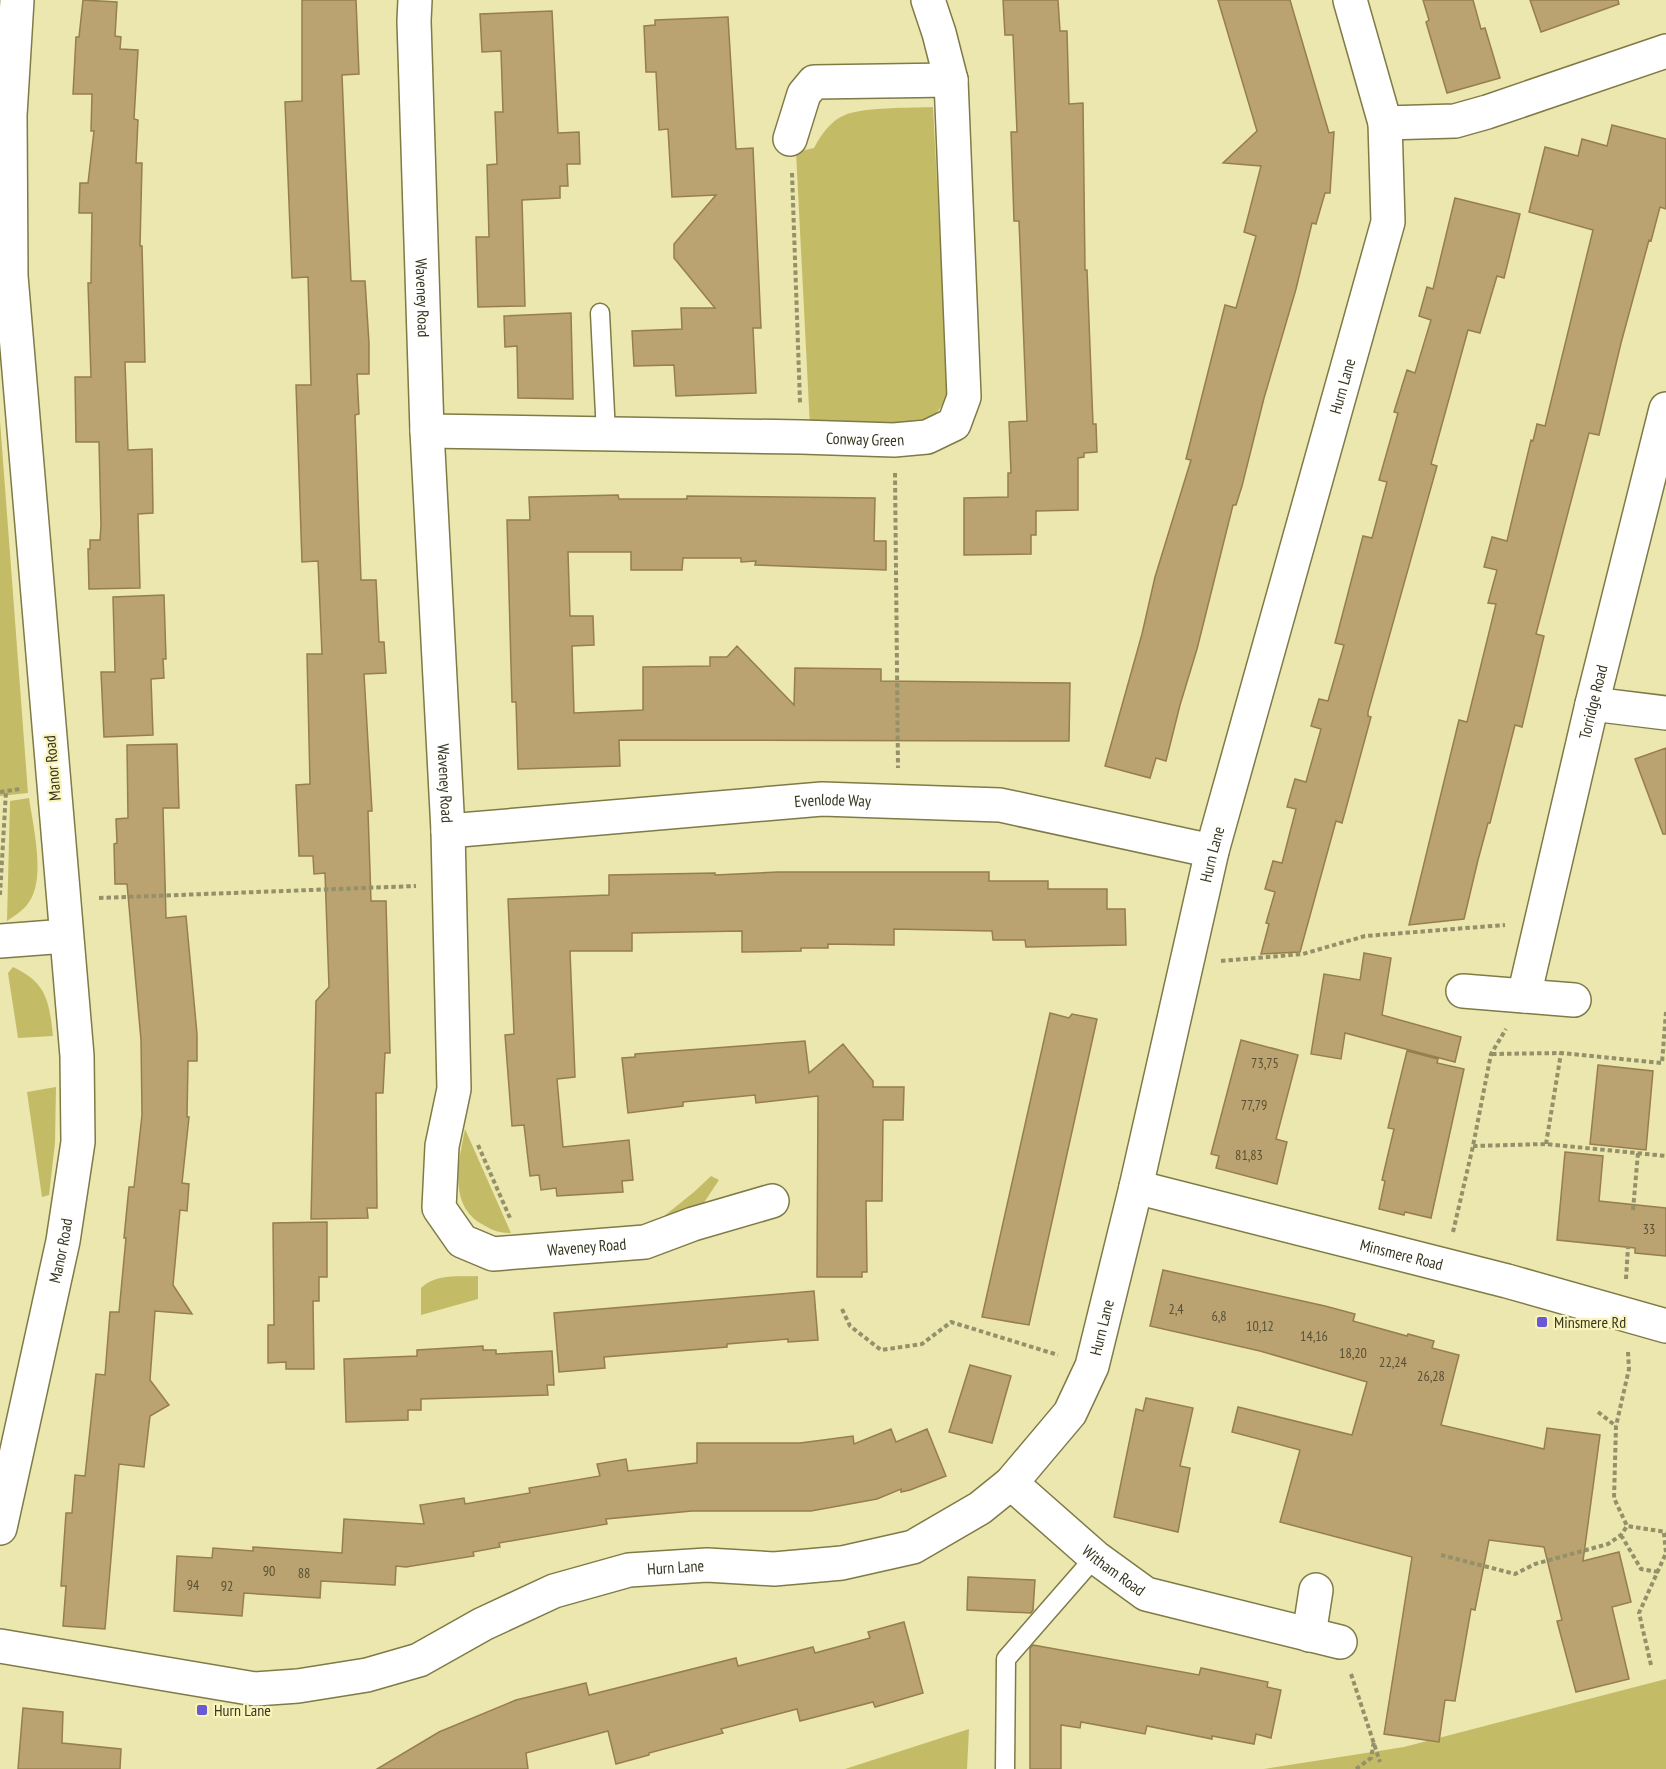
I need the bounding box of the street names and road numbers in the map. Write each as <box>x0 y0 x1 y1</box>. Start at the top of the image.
street label: Waveney Road <box>412 258 434 338</box>
street label: Hurn Lane <box>1325 356 1359 416</box>
street label: Conway Green <box>826 428 905 450</box>
street label: Torridge Road <box>1574 663 1611 741</box>
street label: Manor Road <box>39 734 65 802</box>
street label: Waveney Road <box>433 743 458 823</box>
street label: Evenlode Way <box>794 789 871 811</box>
street label: Hurn Lane <box>1195 824 1228 884</box>
street label: Manor Road <box>44 1217 76 1285</box>
street label: Waveney Road <box>546 1234 627 1260</box>
street label: Minsmere Road <box>1358 1234 1445 1274</box>
street label: Hurn Lane <box>1085 1298 1118 1358</box>
street label: Witham Road <box>1078 1541 1149 1600</box>
street label: Hurn Lane <box>647 1555 705 1579</box>

